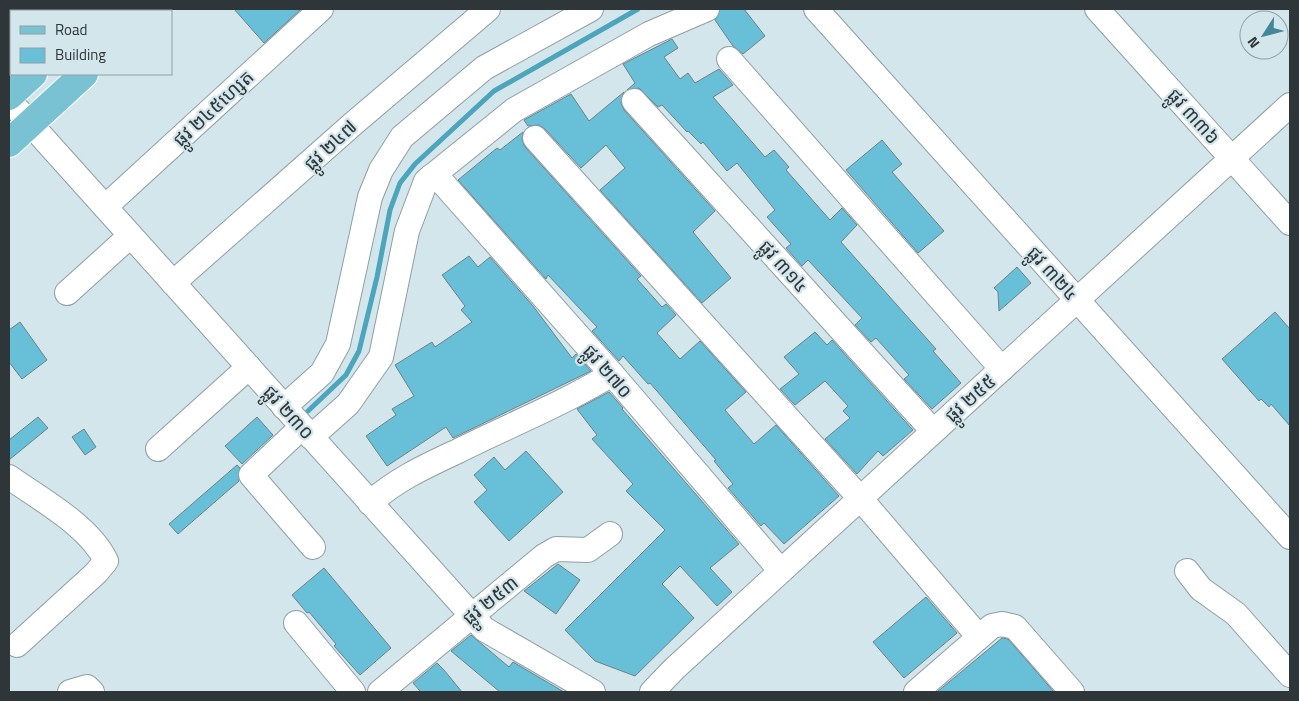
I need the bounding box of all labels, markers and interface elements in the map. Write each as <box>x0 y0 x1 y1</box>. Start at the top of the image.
legend <box>10 10 172 75</box>
north arrow <box>1239 10 1289 60</box>
text: Road <box>55 18 87 41</box>
text: N <box>1242 33 1264 53</box>
text: Building <box>55 43 106 66</box>
street label: ផ្លូវ ២៤៥ហ្សេត <box>166 62 262 156</box>
street label: ផ្លូវ ៣៣៦ <box>1158 81 1228 153</box>
street label: ផ្លូវ ២៤៧ <box>296 112 365 180</box>
street label: ផ្លូវ ៣១៤ <box>750 233 816 301</box>
street label: ផ្លូវ ៣២៤ <box>1018 239 1086 309</box>
street label: ផ្លូវ ២៧០ <box>574 337 640 407</box>
street label: ផ្លូវ ២៥៥ <box>937 366 1004 431</box>
street label: ផ្លូវ ២៣០ <box>254 378 322 448</box>
street label: ផ្លូវ ២៥៣ <box>455 568 526 634</box>

